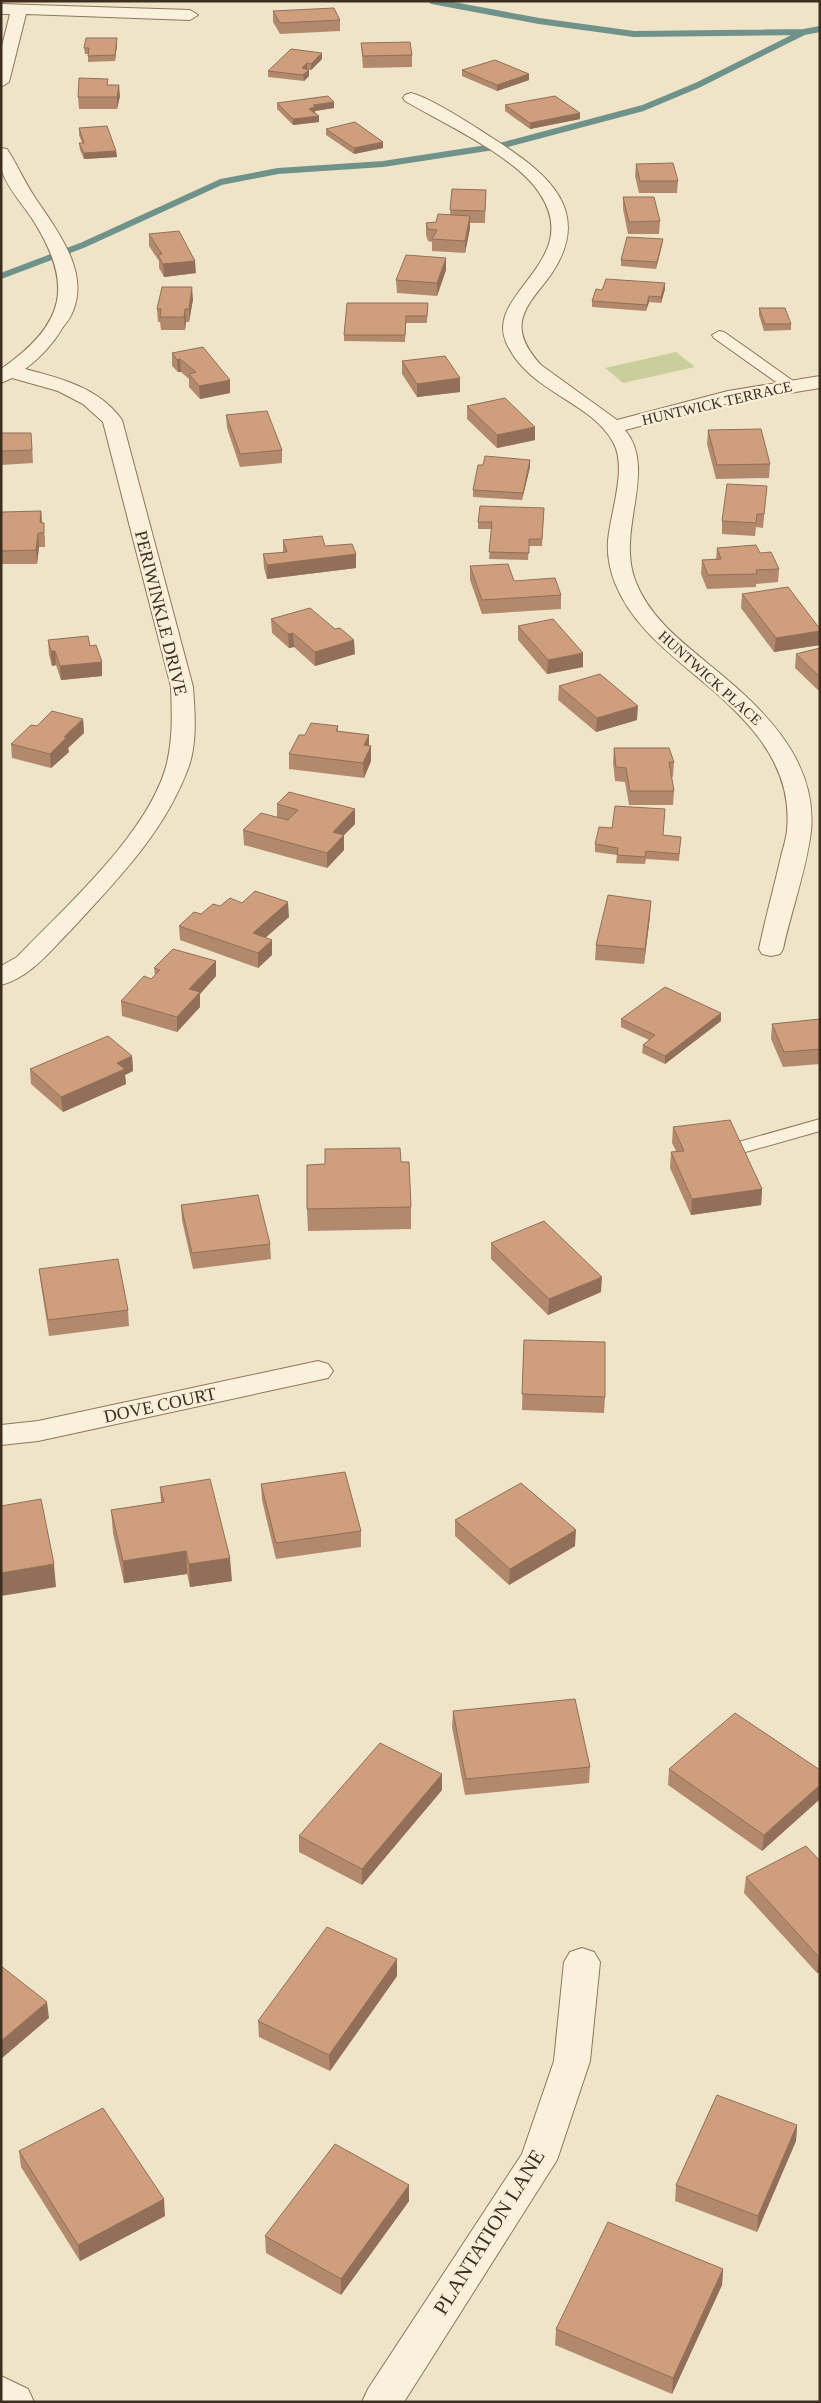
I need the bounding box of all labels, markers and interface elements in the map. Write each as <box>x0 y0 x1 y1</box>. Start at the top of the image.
street label: HUNTWICK TERRACE <box>640 378 794 428</box>
street label: PERIWINKLE DRIVE <box>131 528 191 698</box>
street label: HUNTWICK PLACE <box>655 628 765 728</box>
street label: DOVE COURT <box>102 1383 218 1427</box>
street label: PLANTATION LANE <box>428 2145 550 2319</box>

